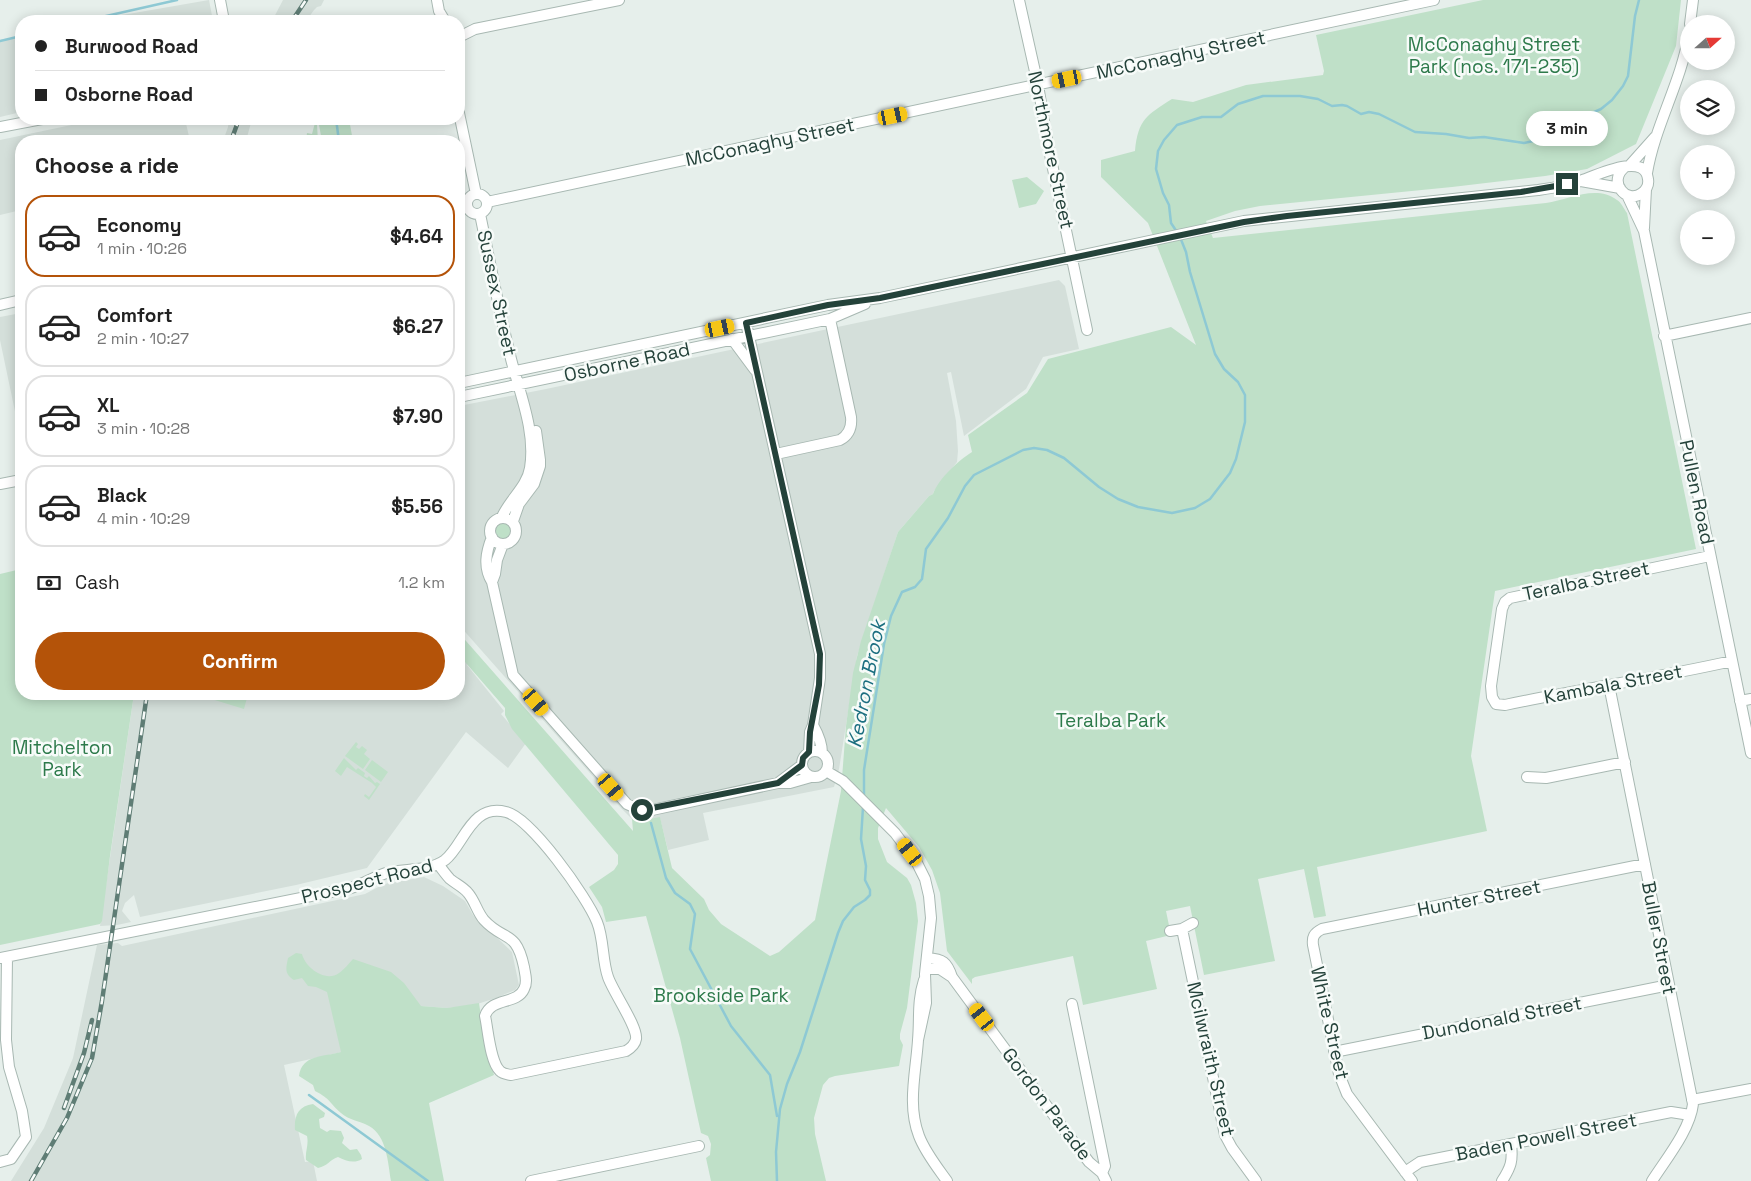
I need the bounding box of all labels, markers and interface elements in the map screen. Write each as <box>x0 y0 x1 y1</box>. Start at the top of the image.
north arrow <box>1680 15 1735 70</box>
map controls <box>1680 15 1735 265</box>
street label: McConaghy Street <box>1094 25 1268 85</box>
park label: McConaghy Street Park (nos. 171-235) <box>1408 32 1580 79</box>
text: Burwood Road <box>65 34 198 59</box>
street label: Northmore Street <box>1022 69 1080 231</box>
car <box>1050 69 1083 89</box>
button: layers <box>1680 80 1735 135</box>
text: Osborne Road <box>65 82 193 107</box>
car <box>876 106 909 126</box>
callout: 3 min <box>1526 111 1608 146</box>
street label: McConaghy Street <box>683 112 857 172</box>
text: 3 min <box>1546 118 1588 139</box>
button: + <box>1680 145 1735 200</box>
text: Choose a ride <box>35 151 179 179</box>
route end <box>1556 173 1578 195</box>
button: − <box>1680 210 1735 265</box>
text: Economy <box>97 213 181 238</box>
icon: car <box>37 214 82 259</box>
text: $4.64 <box>390 224 443 249</box>
street label: Sussex Street <box>471 228 523 358</box>
text: 1 min · 10:26 <box>97 238 187 259</box>
text: Comfort <box>97 303 173 328</box>
icon: car <box>37 304 82 349</box>
text: $6.27 <box>392 314 443 339</box>
car <box>703 318 736 338</box>
text: 2 min · 10:27 <box>97 328 189 349</box>
street label: Osborne Road <box>562 336 692 388</box>
text: XL <box>97 393 120 418</box>
icon: car <box>37 394 82 439</box>
text: $7.90 <box>393 404 443 429</box>
text: 3 min · 10:28 <box>97 418 190 439</box>
street label: Pullen Road <box>1674 437 1720 547</box>
text: Black <box>97 483 147 508</box>
icon: car <box>37 484 82 529</box>
text: $5.56 <box>391 494 443 519</box>
text: 4 min · 10:29 <box>97 508 190 529</box>
street label: Teralba Street <box>1520 555 1652 607</box>
icon: cash <box>35 569 63 597</box>
text: Cash <box>75 570 120 595</box>
text: 1.2 km <box>398 572 445 593</box>
water label: Kedron Brook <box>841 616 892 750</box>
button: Confirm <box>35 632 445 690</box>
street label: Kambala Street <box>1542 658 1684 710</box>
car <box>520 686 551 718</box>
park label: Teralba Park <box>1056 708 1166 733</box>
park label: Mitchelton Park <box>12 735 112 782</box>
car <box>595 771 626 803</box>
route start <box>631 799 653 821</box>
car <box>894 836 925 868</box>
street label: Prospect Road <box>299 853 435 909</box>
street label: Hunter Street <box>1415 874 1543 922</box>
street label: Buller Street <box>1636 879 1682 997</box>
street label: White Street <box>1305 964 1355 1082</box>
street label: Mcilwraith Street <box>1181 979 1241 1139</box>
park label: Brookside Park <box>653 983 789 1008</box>
street label: Dundonald Street <box>1420 990 1584 1046</box>
car <box>966 1001 997 1033</box>
street label: Gordon Parade <box>996 1043 1098 1165</box>
street label: Baden Powell Street <box>1453 1107 1639 1167</box>

